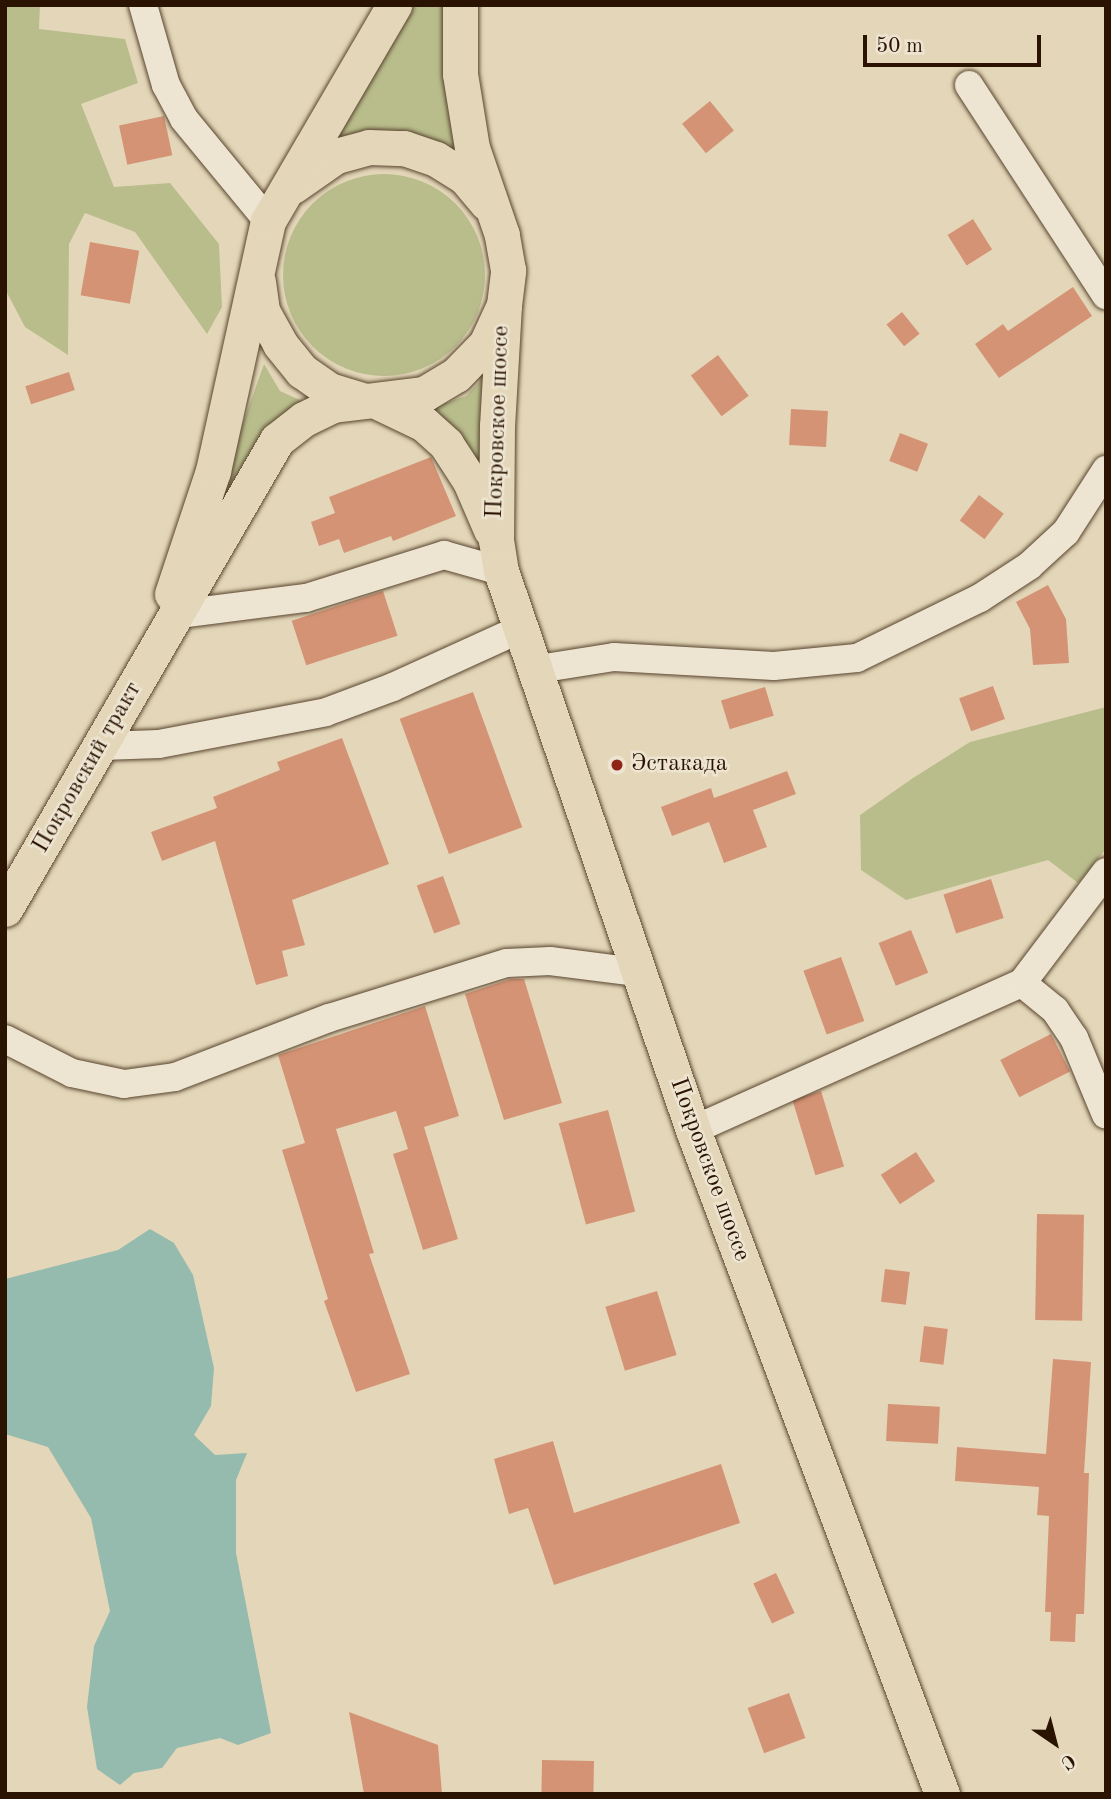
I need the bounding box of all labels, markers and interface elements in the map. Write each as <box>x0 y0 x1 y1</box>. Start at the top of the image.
scale bar <box>866 21 1044 65</box>
text: 50 m <box>876 36 923 57</box>
street label: Покровское шоссе <box>481 325 517 519</box>
street label: Покровский тракт <box>27 677 149 859</box>
place label: Эстакада <box>631 751 728 779</box>
marker: Эстакада <box>609 757 625 773</box>
street label: Покровское шоссе <box>662 1074 756 1266</box>
north arrow <box>1020 1708 1090 1778</box>
text: С <box>1057 1749 1078 1772</box>

